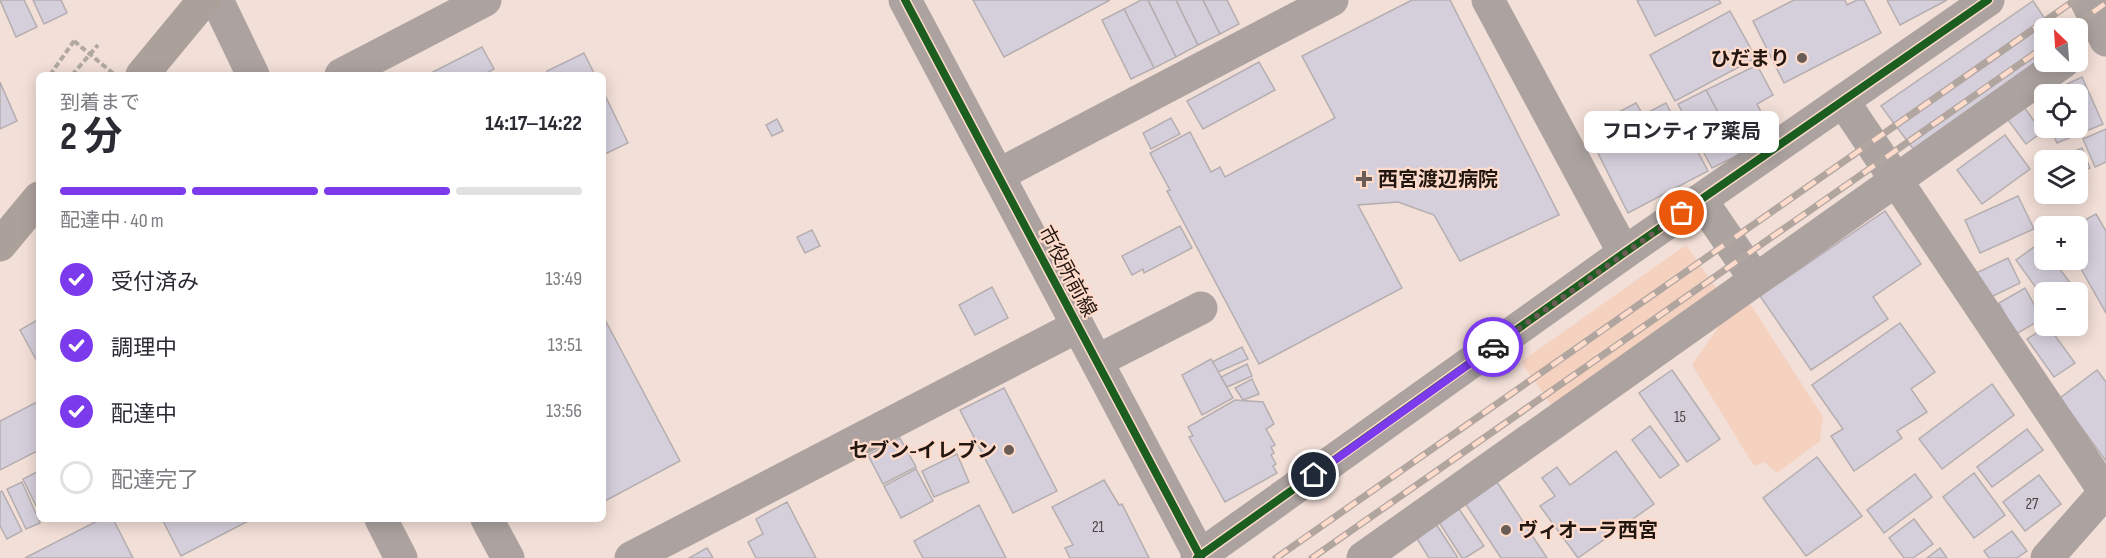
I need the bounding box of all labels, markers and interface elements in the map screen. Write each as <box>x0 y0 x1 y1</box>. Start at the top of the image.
north arrow <box>2034 18 2088 72</box>
map controls <box>2034 18 2088 336</box>
place label: ひだまり <box>1710 47 1790 71</box>
marker: ひだまり <box>1795 51 1809 65</box>
button: locate <box>2034 84 2088 138</box>
text: 到着まで <box>60 91 140 115</box>
text: 14:17–14:22 <box>485 110 582 137</box>
callout: フロンティア薬局 <box>1584 111 1780 153</box>
text: 2 分 <box>60 114 122 161</box>
text: フロンティア薬局 <box>1602 120 1761 144</box>
button: layers <box>2034 150 2088 204</box>
place label: 西宮渡辺病院 <box>1378 168 1498 192</box>
marker: 西宮渡辺病院 <box>1355 170 1373 188</box>
pin <box>1656 187 1707 238</box>
icon: bag <box>1665 196 1698 229</box>
text: 配達中 · 40 m <box>60 209 164 233</box>
button: + <box>2034 216 2088 270</box>
street label: 市役所前線 <box>1033 222 1101 321</box>
icon: check <box>60 263 93 296</box>
text: 13:49 <box>546 267 582 291</box>
text: 受付済み <box>111 269 199 296</box>
button: − <box>2034 282 2088 336</box>
courier <box>1463 317 1523 377</box>
icon: check <box>60 329 93 362</box>
icon: car <box>1477 331 1510 364</box>
text: 13:51 <box>548 333 582 357</box>
text: 調理中 <box>111 335 177 362</box>
icon: check <box>60 395 93 428</box>
text: 13:56 <box>546 399 582 423</box>
text: 配達中 <box>111 401 177 428</box>
house number: 15 <box>1674 408 1686 427</box>
place label: セブン-イレブン <box>849 439 997 463</box>
marker: セブン-イレブン <box>1002 443 1016 457</box>
pin <box>1288 449 1339 500</box>
icon: home <box>1297 458 1330 491</box>
text: 配達完了 <box>111 467 199 494</box>
house number: 27 <box>2025 495 2039 514</box>
house number: 21 <box>1092 518 1105 537</box>
place label: ヴィオーラ西宮 <box>1518 519 1658 543</box>
marker: ヴィオーラ西宮 <box>1499 523 1513 537</box>

